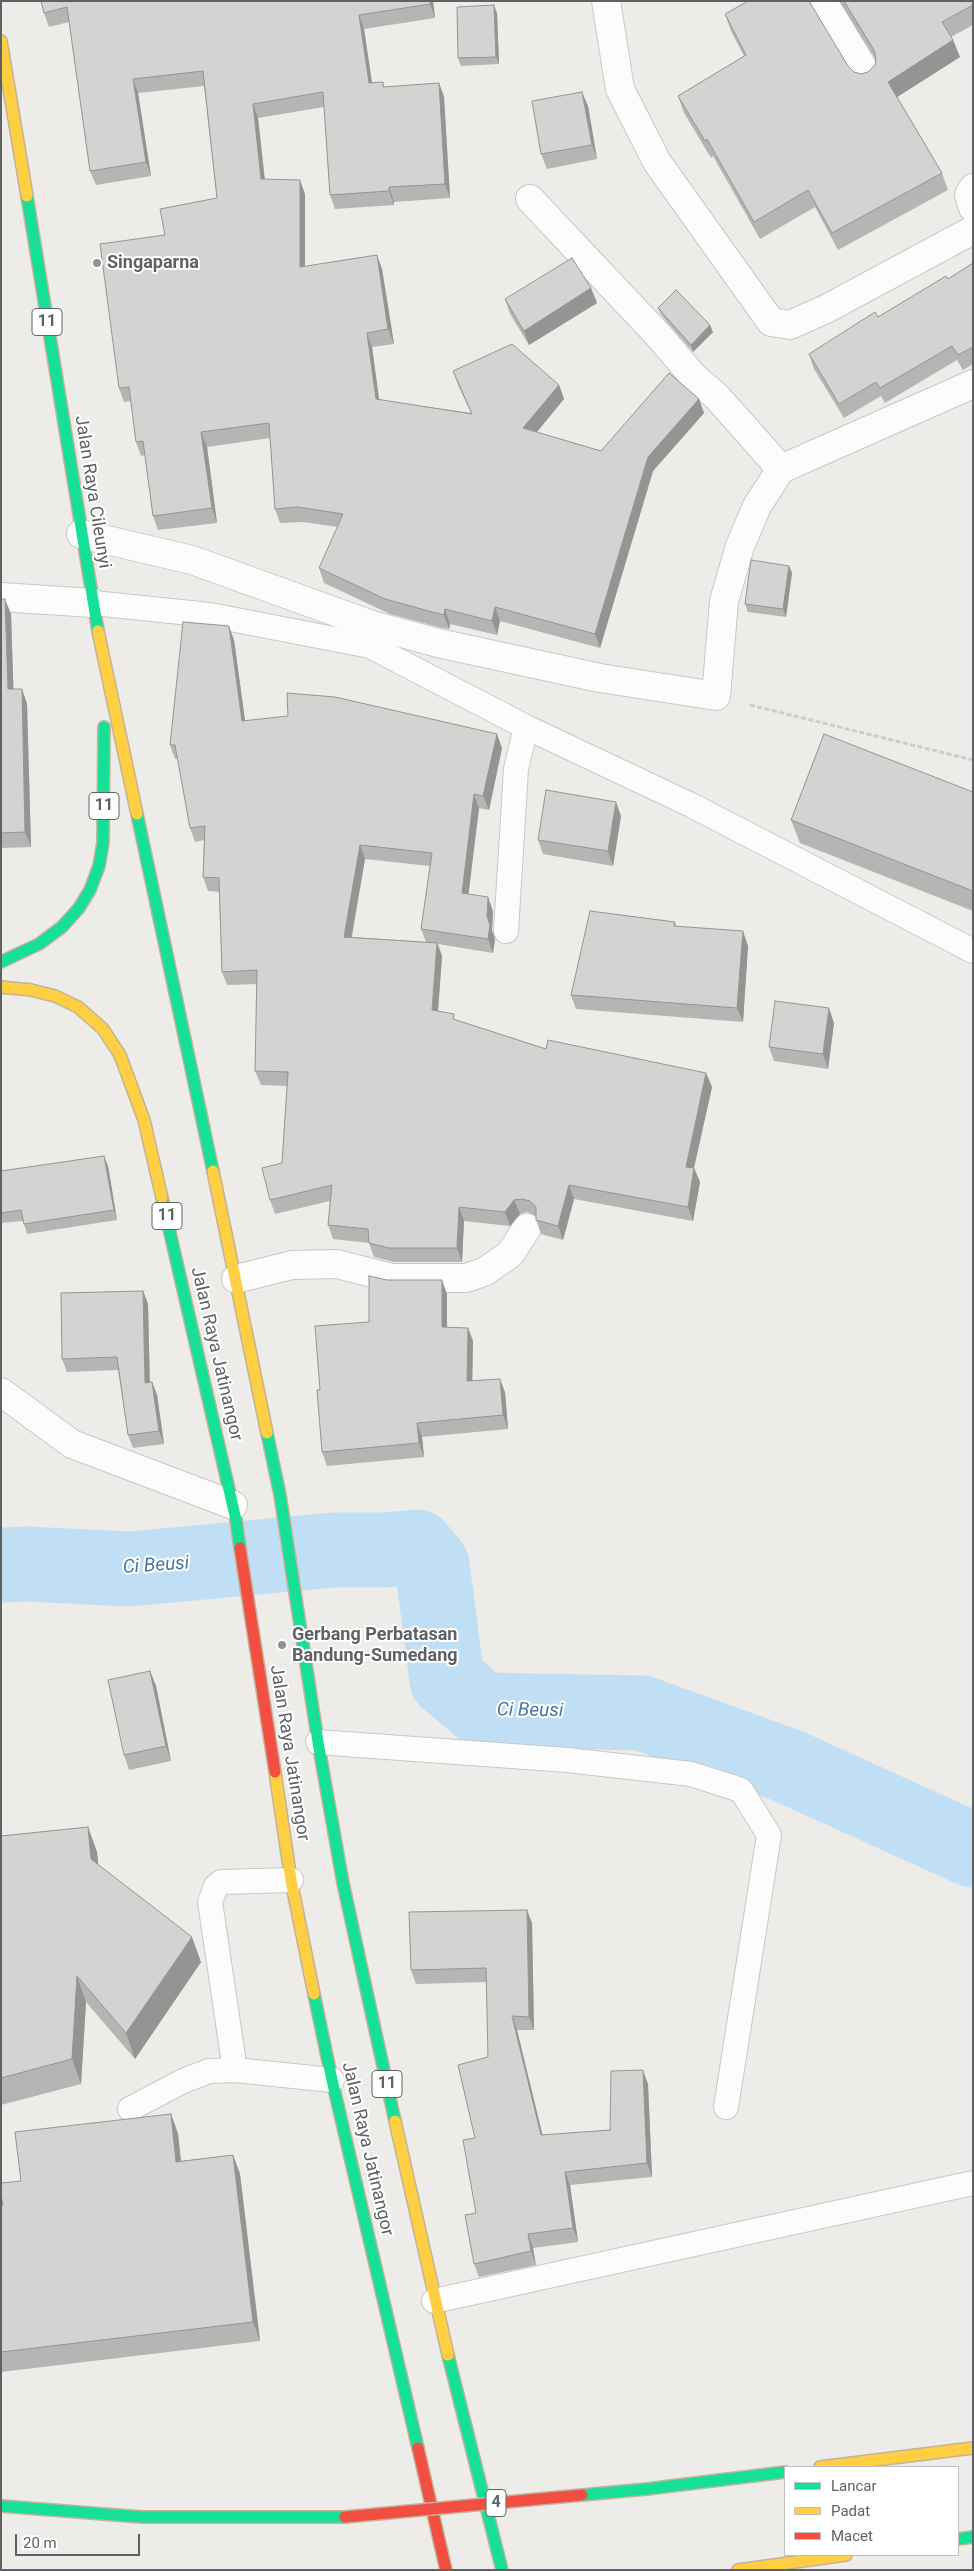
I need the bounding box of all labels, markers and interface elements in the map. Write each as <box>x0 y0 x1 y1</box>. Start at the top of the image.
place label: Singaparna <box>107 252 199 274</box>
marker: Singaparna <box>91 257 103 269</box>
road number: 11 <box>32 308 62 336</box>
street label: Jalan Raya Cileunyi <box>69 414 115 570</box>
road number: 11 <box>89 792 119 819</box>
road number: 11 <box>152 1202 182 1230</box>
street label: Jalan Raya Jatinangor <box>185 1265 247 1443</box>
water label: Ci Beusi <box>122 1552 190 1580</box>
place label: Gerbang Perbatasan Bandung-Sumedang <box>292 1624 458 1666</box>
marker: Gerbang Perbatasan Bandung-Sumedang <box>276 1639 288 1651</box>
street label: Jalan Raya Jatinangor <box>264 1663 314 1843</box>
water label: Ci Beusi <box>497 1699 563 1723</box>
street label: Jalan Raya Jatinangor <box>336 2060 398 2238</box>
road number: 11 <box>372 2070 402 2098</box>
legend <box>784 2466 959 2556</box>
text: Lancar <box>831 2477 877 2495</box>
road number: 4 <box>486 2490 506 2516</box>
text: Padat <box>831 2502 870 2520</box>
scale bar <box>18 2524 142 2556</box>
text: Macet <box>831 2527 873 2545</box>
text: 20 m <box>23 2534 57 2552</box>

